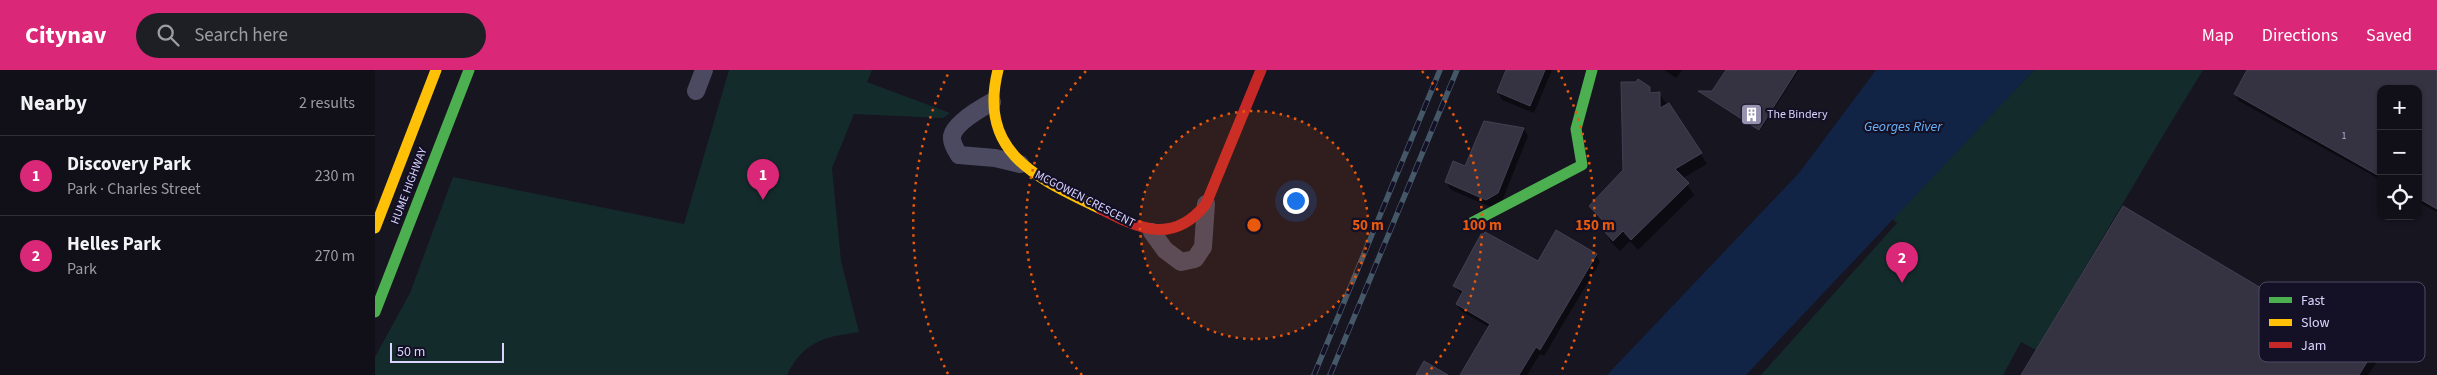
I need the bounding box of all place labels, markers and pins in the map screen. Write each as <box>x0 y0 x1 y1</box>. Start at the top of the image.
building icon: The Bindery <box>1739 102 1763 126</box>
place label: The Bindery <box>1767 106 1828 123</box>
pin: 1 <box>747 159 779 200</box>
centre of rings <box>1245 216 1263 234</box>
pin: 2 <box>1886 242 1918 283</box>

